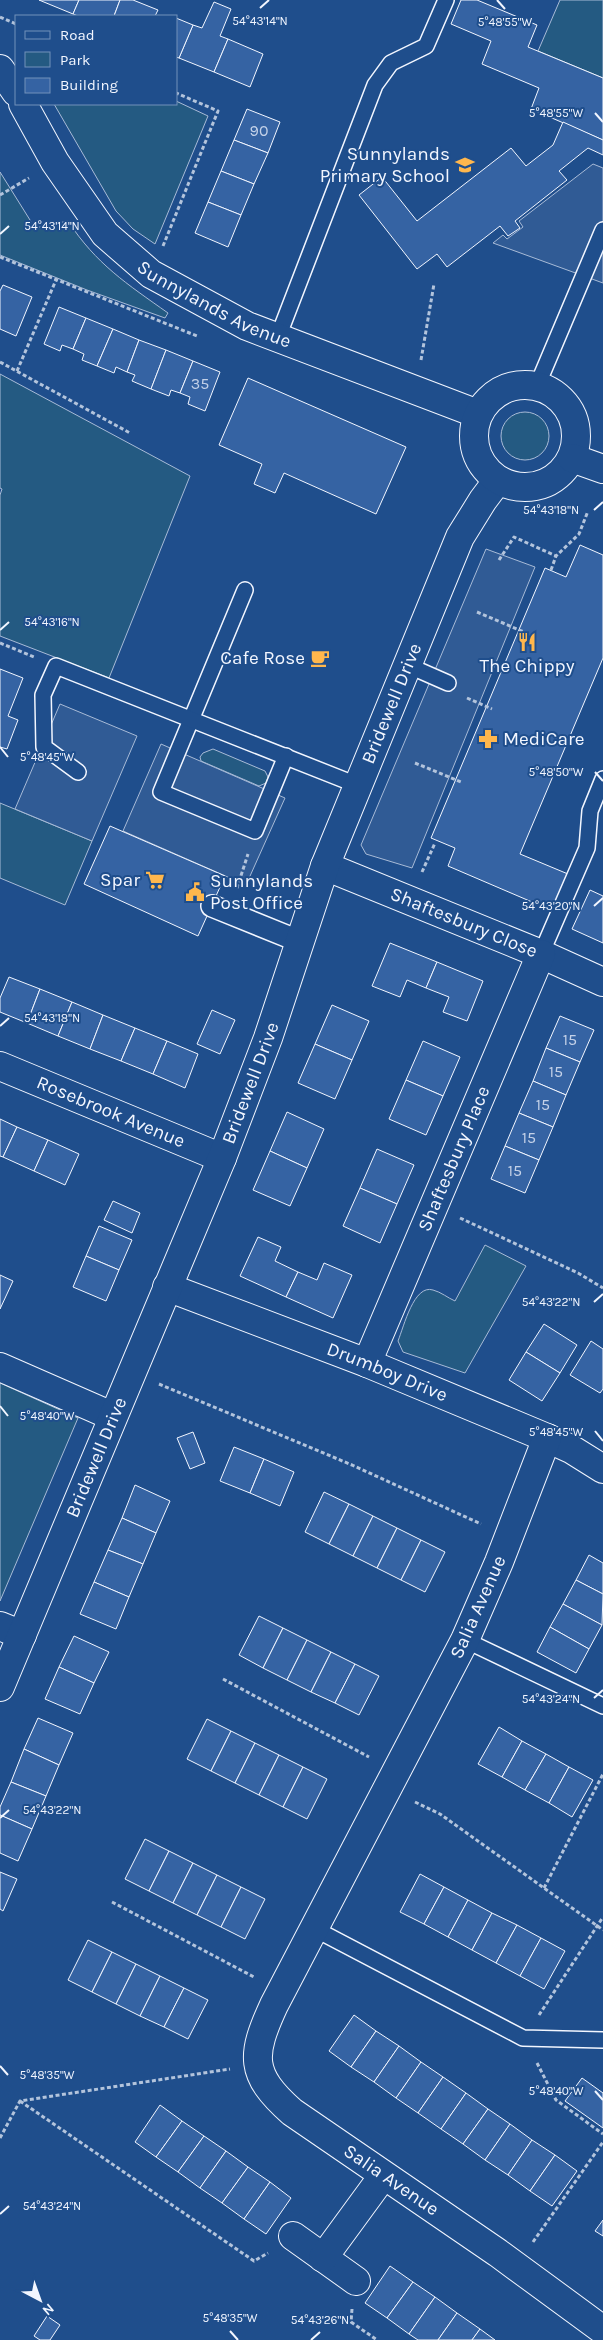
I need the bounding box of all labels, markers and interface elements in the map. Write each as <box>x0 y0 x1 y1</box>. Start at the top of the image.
text: 54°43'14"N <box>232 14 288 28</box>
legend <box>15 15 178 105</box>
text: 5°48'55"W <box>478 15 533 29</box>
text: Road <box>60 26 95 44</box>
text: Park <box>60 51 90 69</box>
text: Building <box>60 76 118 94</box>
text: 5°48'55"W <box>529 106 584 120</box>
house number: 90 <box>250 121 268 140</box>
place label: Sunnylands Primary School <box>320 143 450 187</box>
school or university icon: Sunnylands Primary School <box>454 154 476 176</box>
text: 54°43'14"N <box>24 219 80 233</box>
street label: Sunnylands Avenue <box>132 256 294 353</box>
house number: 35 <box>191 374 209 393</box>
text: 54°43'18"N <box>523 503 579 517</box>
text: 54°43'16"N <box>24 615 80 629</box>
restaurant icon: The Chippy <box>516 631 538 653</box>
street label: Bridewell Drive <box>357 640 426 767</box>
place label: Cafe Rose <box>220 647 305 669</box>
cafe icon: Cafe Rose <box>309 647 331 669</box>
place label: The Chippy <box>479 655 575 677</box>
pharmacy icon: MediCare <box>477 728 499 750</box>
place label: MediCare <box>503 728 585 750</box>
text: 5°48'45"W <box>20 750 74 764</box>
text: 5°48'50"W <box>529 765 584 779</box>
place label: Spar <box>100 869 140 891</box>
supermarket icon: Spar <box>144 869 166 891</box>
place label: Sunnylands Post Office <box>210 870 313 914</box>
public building icon: Sunnylands Post Office <box>184 881 206 903</box>
street label: Shaftesbury Close <box>387 883 541 962</box>
text: 54°43'20"N <box>522 899 580 913</box>
text: 54°43'18"N <box>24 1011 80 1025</box>
street label: Bridewell Drive <box>217 1019 283 1147</box>
house number: 15 <box>563 1030 577 1049</box>
house number: 15 <box>549 1062 563 1081</box>
street label: Rosebrook Avenue <box>33 1071 188 1152</box>
street label: Shaftesbury Place <box>413 1083 495 1235</box>
house number: 15 <box>536 1095 550 1114</box>
house number: 15 <box>522 1128 536 1147</box>
house number: 15 <box>508 1161 522 1180</box>
text: 54°43'22"N <box>522 1295 580 1309</box>
street label: Drumboy Drive <box>324 1338 451 1406</box>
street label: Bridewell Drive <box>61 1394 131 1521</box>
text: 5°48'40"W <box>20 1409 75 1423</box>
text: 5°48'45"W <box>529 1425 583 1439</box>
street label: Salia Avenue <box>445 1552 511 1662</box>
text: 54°43'24"N <box>522 1692 580 1706</box>
text: 54°43'22"N <box>23 1803 81 1817</box>
text: 5°48'35"W <box>20 2068 75 2082</box>
text: 5°48'40"W <box>529 2084 584 2098</box>
street label: Salia Avenue <box>340 2140 443 2220</box>
text: 54°43'24"N <box>23 2199 81 2213</box>
north arrow <box>15 2275 65 2325</box>
text: N <box>39 2300 58 2319</box>
text: 5°48'35"W <box>203 2311 258 2325</box>
text: 54°43'26"N <box>291 2313 349 2327</box>

